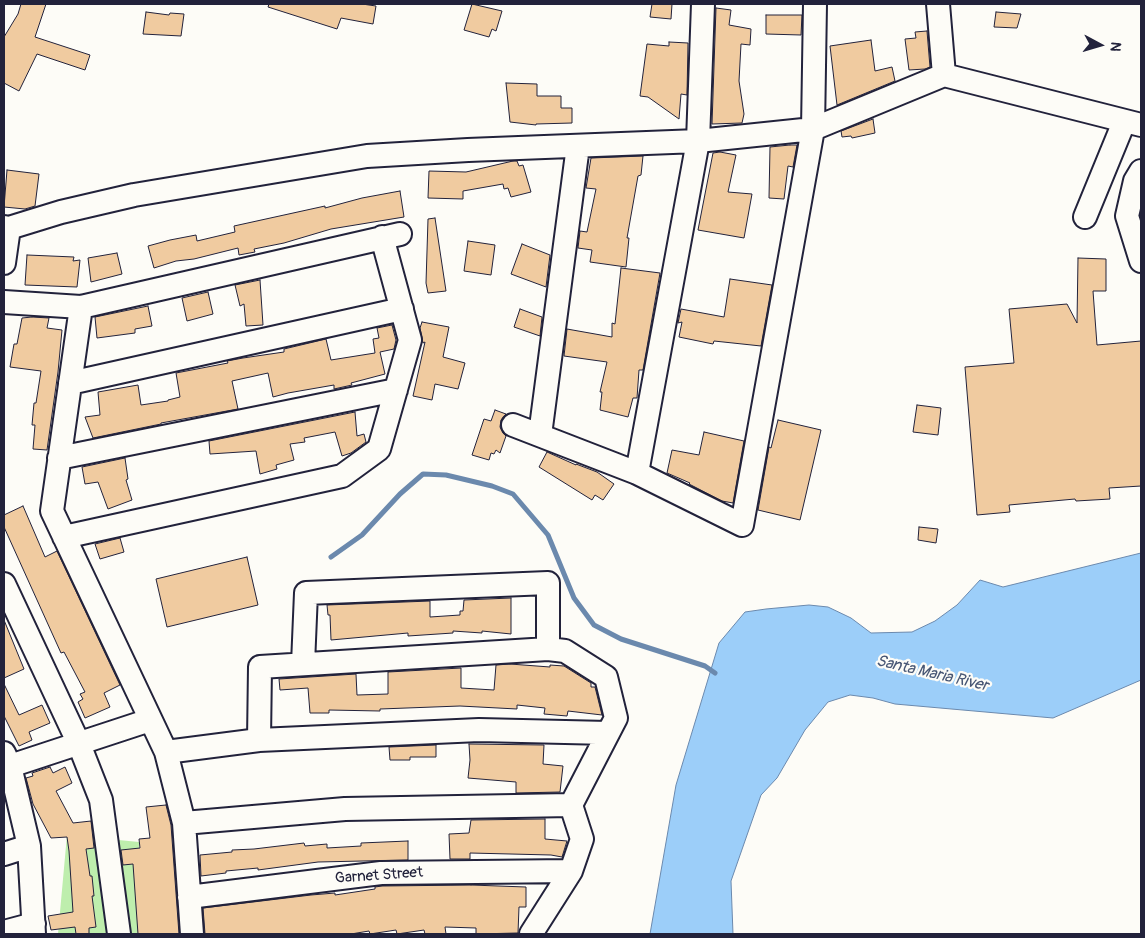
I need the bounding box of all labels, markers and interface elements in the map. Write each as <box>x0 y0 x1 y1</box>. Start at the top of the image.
north arrow <box>1075 20 1125 70</box>
text: N <box>1106 41 1124 52</box>
water label: Santa Maria River <box>874 652 990 696</box>
street label: Garnet Street <box>334 864 424 888</box>

